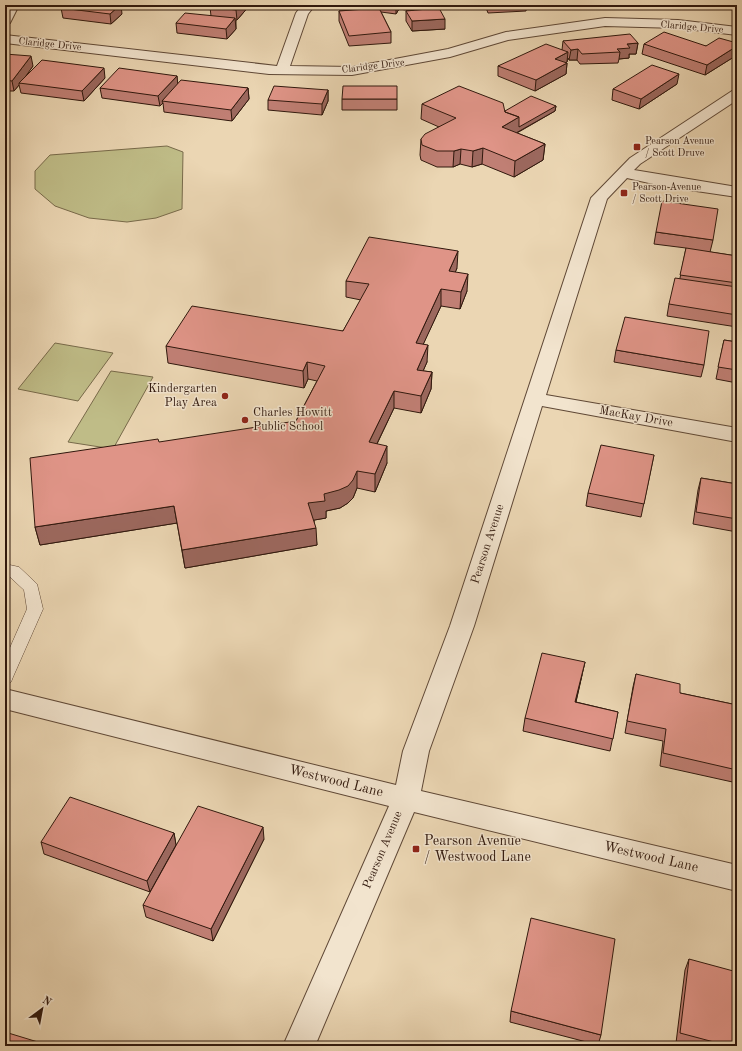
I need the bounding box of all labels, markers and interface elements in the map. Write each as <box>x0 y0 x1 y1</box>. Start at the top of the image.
street label: Claridge Drive <box>660 19 724 35</box>
street label: Claridge Drive <box>18 36 82 52</box>
street label: Claridge Drive <box>341 57 405 75</box>
place label: Pearson Avenue / Scott Druve <box>645 136 715 158</box>
marker: Pearson Avenue / Scott Druve <box>632 142 642 152</box>
place label: Pearson Avenue / Scott Drive <box>632 182 702 204</box>
marker: Pearson Avenue / Scott Drive <box>619 188 629 198</box>
place label: Kindergarten Play Area <box>148 383 218 409</box>
marker: Kindergarten Play Area <box>220 391 230 401</box>
street label: MacKay Drive <box>598 405 674 429</box>
place label: Charles Howitt Public School <box>253 407 332 433</box>
marker: Charles Howitt Public School <box>240 415 250 425</box>
street label: Pearson Avenue <box>469 502 507 585</box>
street label: Westwood Lane <box>287 763 385 799</box>
street label: Pearson Avenue <box>361 809 405 891</box>
place label: Pearson Avenue / Westwood Lane <box>424 834 531 864</box>
street label: Westwood Lane <box>602 839 700 875</box>
marker: Pearson Avenue / Westwood Lane <box>411 844 421 854</box>
north arrow <box>22 989 62 1029</box>
text: N <box>40 995 53 1009</box>

